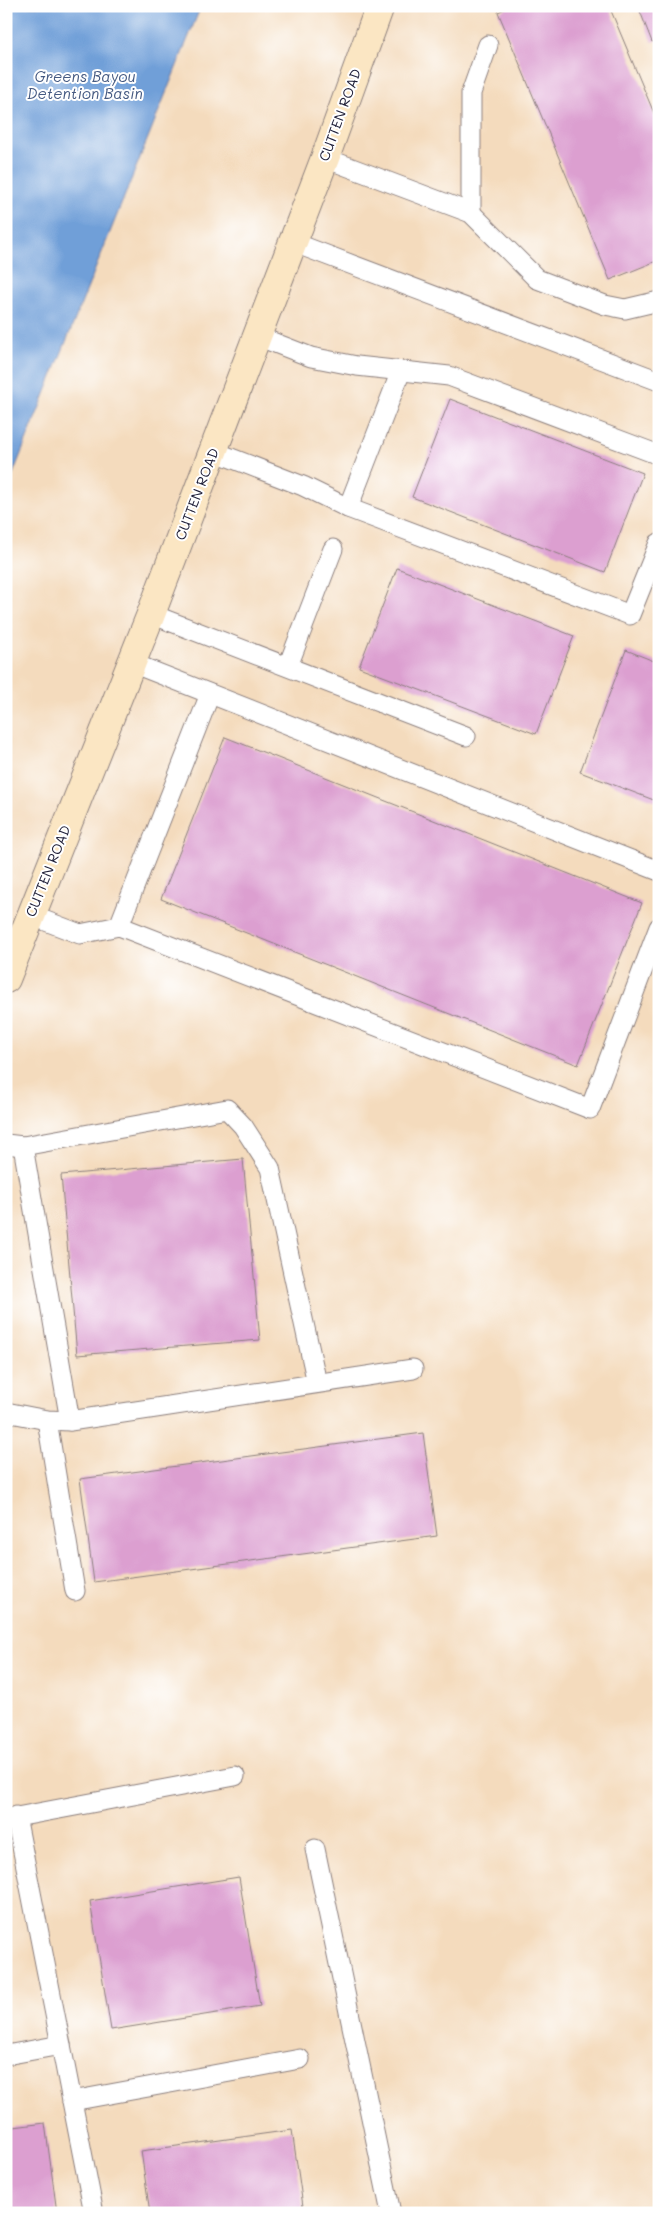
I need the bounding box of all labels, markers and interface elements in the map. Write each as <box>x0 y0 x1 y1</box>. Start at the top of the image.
water label: Greens Bayou Detention Basin <box>27 66 143 103</box>
street label: CUTTEN ROAD <box>314 66 365 164</box>
street label: CUTTEN ROAD <box>170 445 223 543</box>
street label: CUTTEN ROAD <box>21 822 75 919</box>

